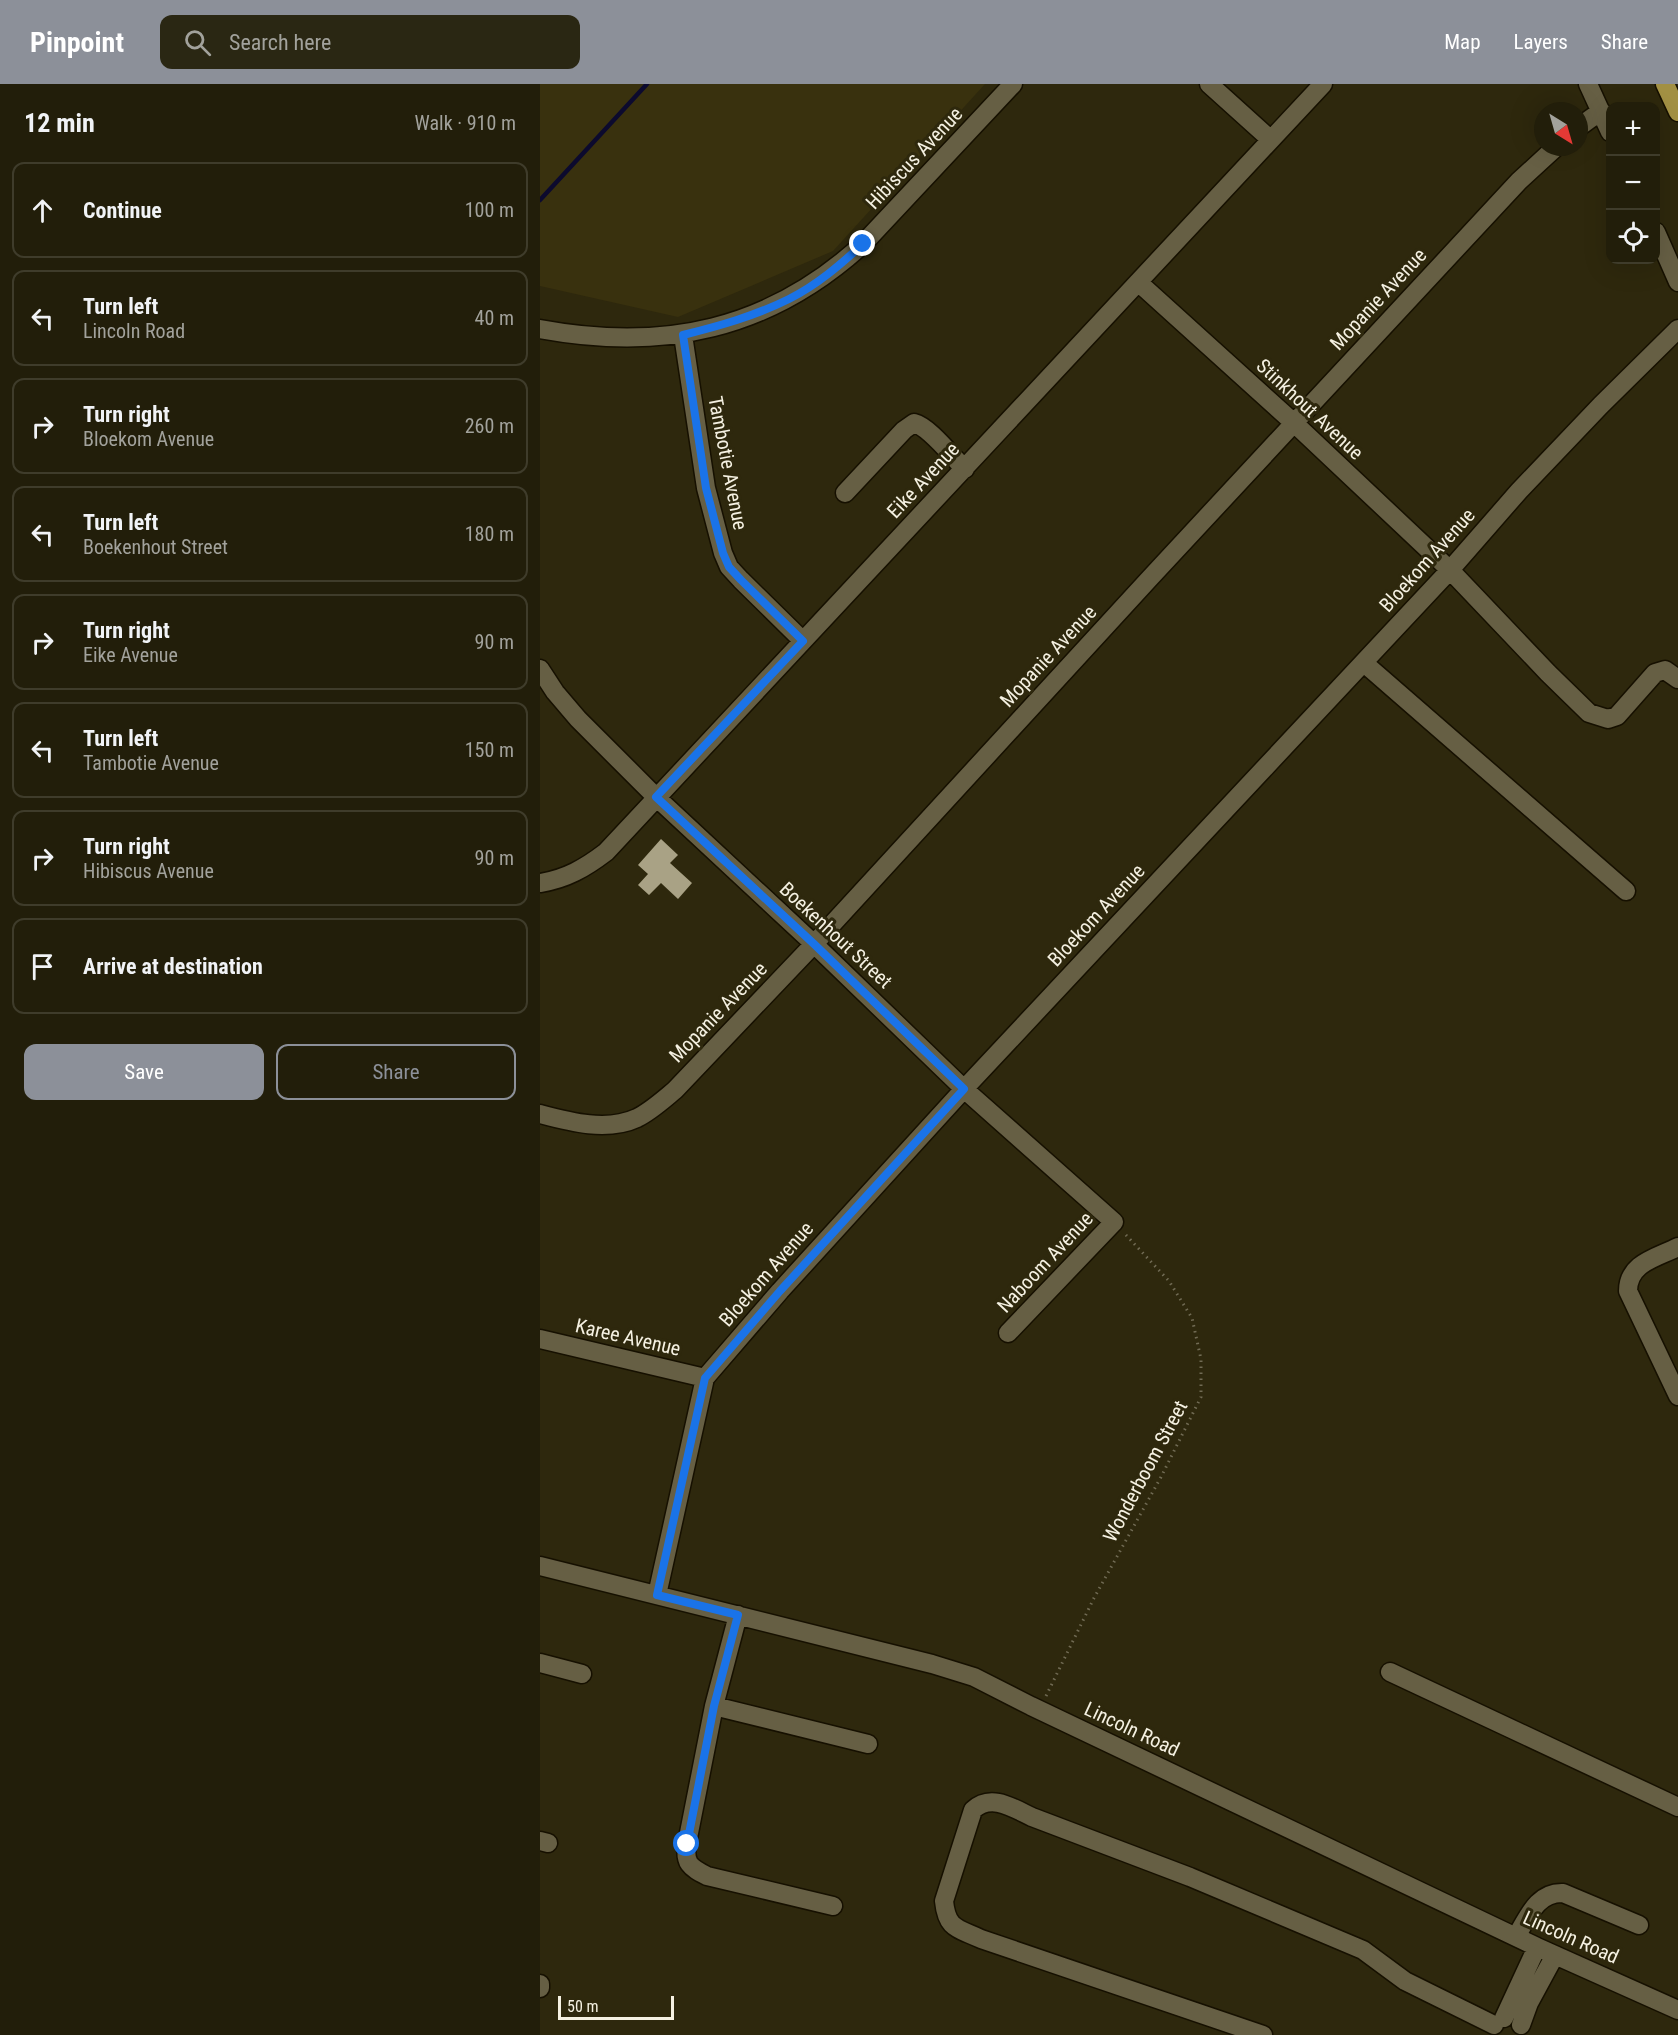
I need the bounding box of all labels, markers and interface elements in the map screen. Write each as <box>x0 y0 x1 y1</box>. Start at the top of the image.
search box <box>160 15 580 69</box>
text: Pinpoint <box>30 26 124 59</box>
icon: search <box>181 26 214 59</box>
text: Search here <box>229 30 331 55</box>
text: Map <box>1444 30 1481 54</box>
text: Layers <box>1514 30 1568 54</box>
text: Share <box>1601 30 1648 54</box>
street label: Hibiscus Avenue <box>861 102 967 214</box>
north arrow <box>1534 102 1588 156</box>
map controls <box>1606 102 1660 264</box>
button: + <box>1606 102 1660 156</box>
text: 12 min <box>24 108 95 138</box>
text: Walk · 910 m <box>415 111 516 135</box>
button: − <box>1606 156 1660 210</box>
icon: ahead <box>26 194 59 227</box>
text: Continue <box>83 198 162 223</box>
text: 100 m <box>465 198 514 222</box>
button: locate <box>1606 210 1660 264</box>
route end <box>849 230 875 256</box>
street label: Mopanie Avenue <box>1325 243 1431 355</box>
text: Turn left <box>83 294 158 319</box>
icon: left <box>26 302 59 335</box>
text: 40 m <box>475 306 514 330</box>
text: Lincoln Road <box>83 319 185 343</box>
street label: Stinkhout Avenue <box>1252 353 1368 465</box>
street label: Tambotie Avenue <box>703 394 753 532</box>
text: Turn right <box>83 402 170 427</box>
icon: right <box>26 410 59 443</box>
text: 260 m <box>465 414 514 438</box>
text: Bloekom Avenue <box>83 427 214 451</box>
street label: Eike Avenue <box>882 437 964 523</box>
street label: Bloekom Avenue <box>1374 503 1480 617</box>
text: Turn left <box>83 510 158 535</box>
icon: left <box>26 518 59 551</box>
text: 180 m <box>465 522 514 546</box>
text: Boekenhout Street <box>83 535 228 559</box>
street label: Mopanie Avenue <box>995 600 1101 712</box>
text: Turn right <box>83 618 170 643</box>
icon: right <box>26 626 59 659</box>
text: 90 m <box>475 630 514 654</box>
text: Eike Avenue <box>83 643 178 667</box>
text: Turn left <box>83 726 158 751</box>
icon: left <box>26 734 59 767</box>
text: 150 m <box>465 738 514 762</box>
text: Tambotie Avenue <box>83 751 219 775</box>
text: Turn right <box>83 834 170 859</box>
icon: right <box>26 842 59 875</box>
text: 90 m <box>475 846 514 870</box>
text: Hibiscus Avenue <box>83 859 214 883</box>
street label: Bloekom Avenue <box>1042 859 1150 971</box>
street label: Boekenhout Street <box>775 877 897 993</box>
icon: arrive <box>26 950 59 983</box>
text: Arrive at destination <box>83 954 263 979</box>
street label: Mopanie Avenue <box>664 957 772 1067</box>
button: Save <box>24 1044 264 1100</box>
button: Share <box>276 1044 516 1100</box>
street label: Naboom Avenue <box>992 1207 1098 1317</box>
street label: Bloekom Avenue <box>714 1217 818 1331</box>
street label: Karee Avenue <box>573 1313 683 1361</box>
street label: Wonderboom Street <box>1098 1396 1192 1546</box>
street label: Lincoln Road <box>1081 1697 1183 1761</box>
route start <box>673 1830 699 1856</box>
street label: Lincoln Road <box>1519 1905 1623 1969</box>
scale bar <box>558 1993 674 2020</box>
text: 50 m <box>567 1997 599 2016</box>

